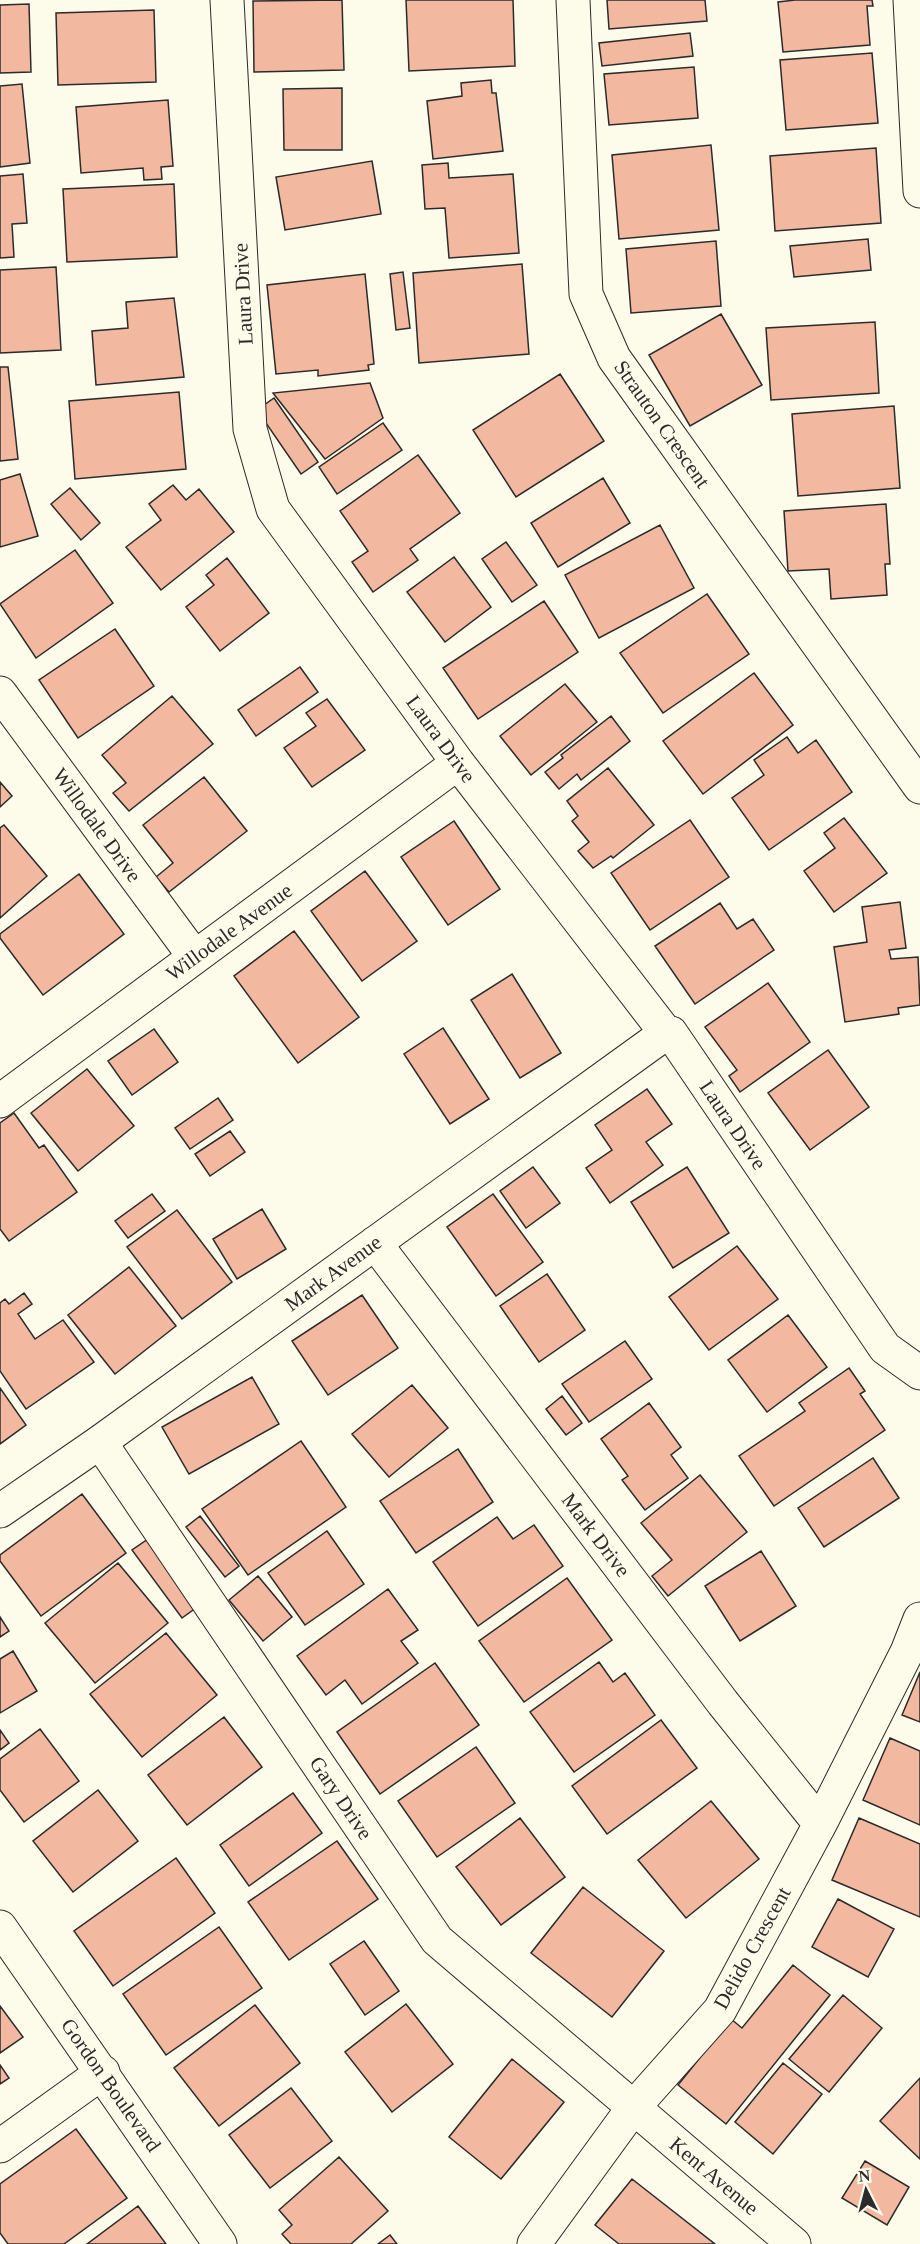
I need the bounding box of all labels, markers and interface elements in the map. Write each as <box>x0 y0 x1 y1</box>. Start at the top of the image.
street label: Laura Drive <box>228 242 258 346</box>
street label: Strauton Crescent <box>609 356 715 492</box>
street label: Laura Drive <box>401 691 481 787</box>
street label: Willodale Drive <box>48 763 146 887</box>
street label: Willodale Avenue <box>161 878 297 986</box>
street label: Laura Drive <box>695 1076 771 1174</box>
street label: Mark Avenue <box>280 1230 386 1316</box>
street label: Mark Drive <box>557 1488 635 1582</box>
street label: Gary Drive <box>304 1752 378 1844</box>
street label: Delido Crescent <box>709 1883 796 2013</box>
street label: Gordon Boulevard <box>56 2014 166 2157</box>
street label: Kent Avenue <box>665 2132 763 2220</box>
north arrow <box>836 2160 896 2220</box>
text: N <box>858 2166 872 2185</box>

